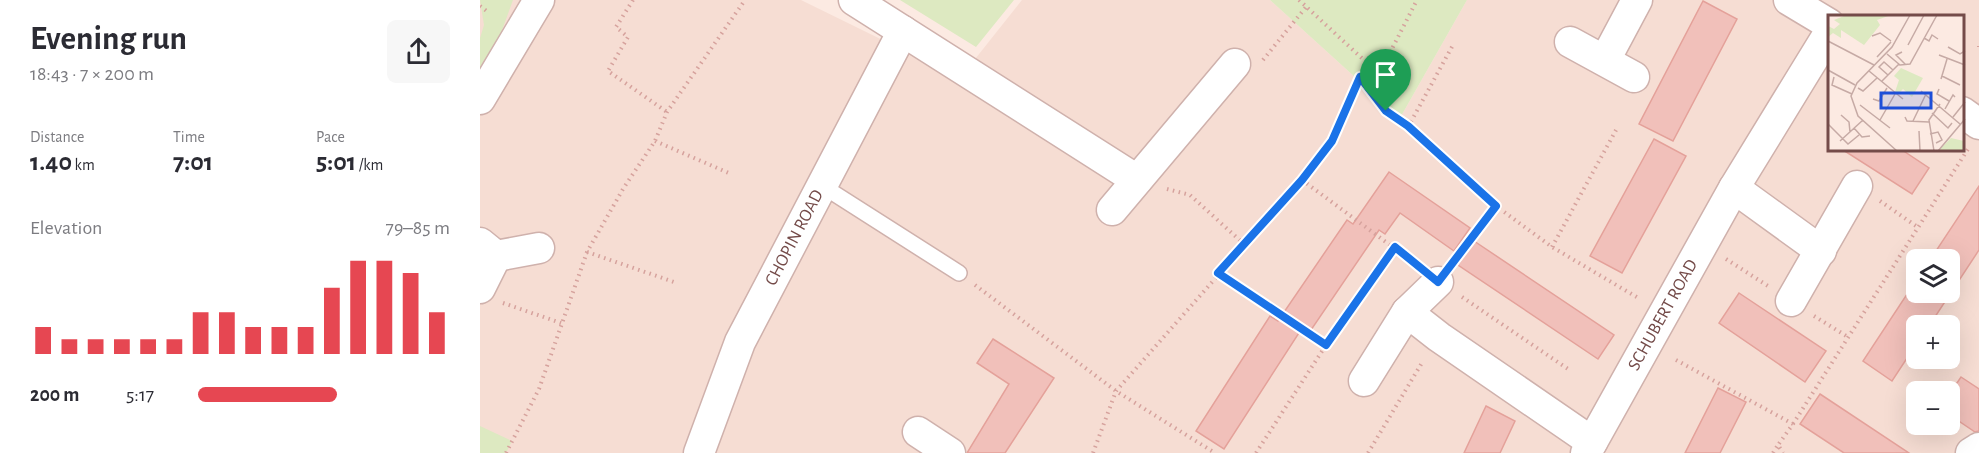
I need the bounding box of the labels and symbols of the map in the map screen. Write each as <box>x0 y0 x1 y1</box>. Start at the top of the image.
inset map <box>1828 15 1964 152</box>
pin <box>1360 49 1411 111</box>
street label: CHOPIN ROAD <box>762 187 827 289</box>
street label: SCHUBERT ROAD <box>1625 257 1701 374</box>

